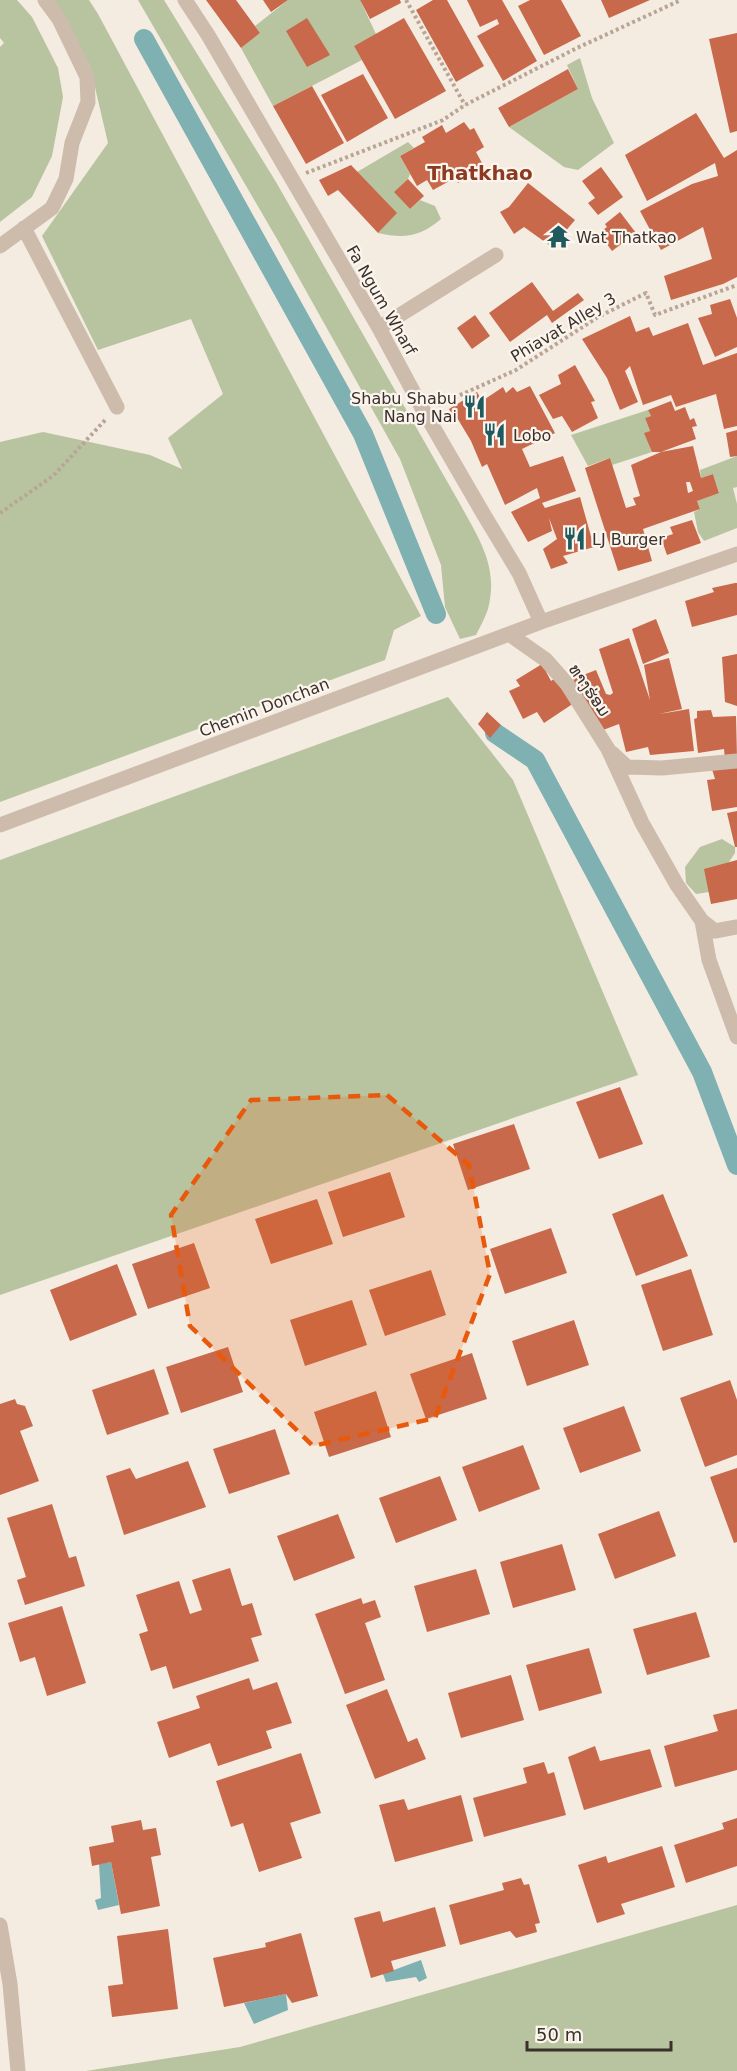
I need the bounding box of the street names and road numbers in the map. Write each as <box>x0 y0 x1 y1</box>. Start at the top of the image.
street label: Fa Ngum Wharf <box>342 242 421 359</box>
street label: Phīavat Alley 3 <box>507 289 619 366</box>
street label: ທາງຮ່ອມ <box>565 661 614 720</box>
street label: Chemin Donchan <box>197 674 332 741</box>

